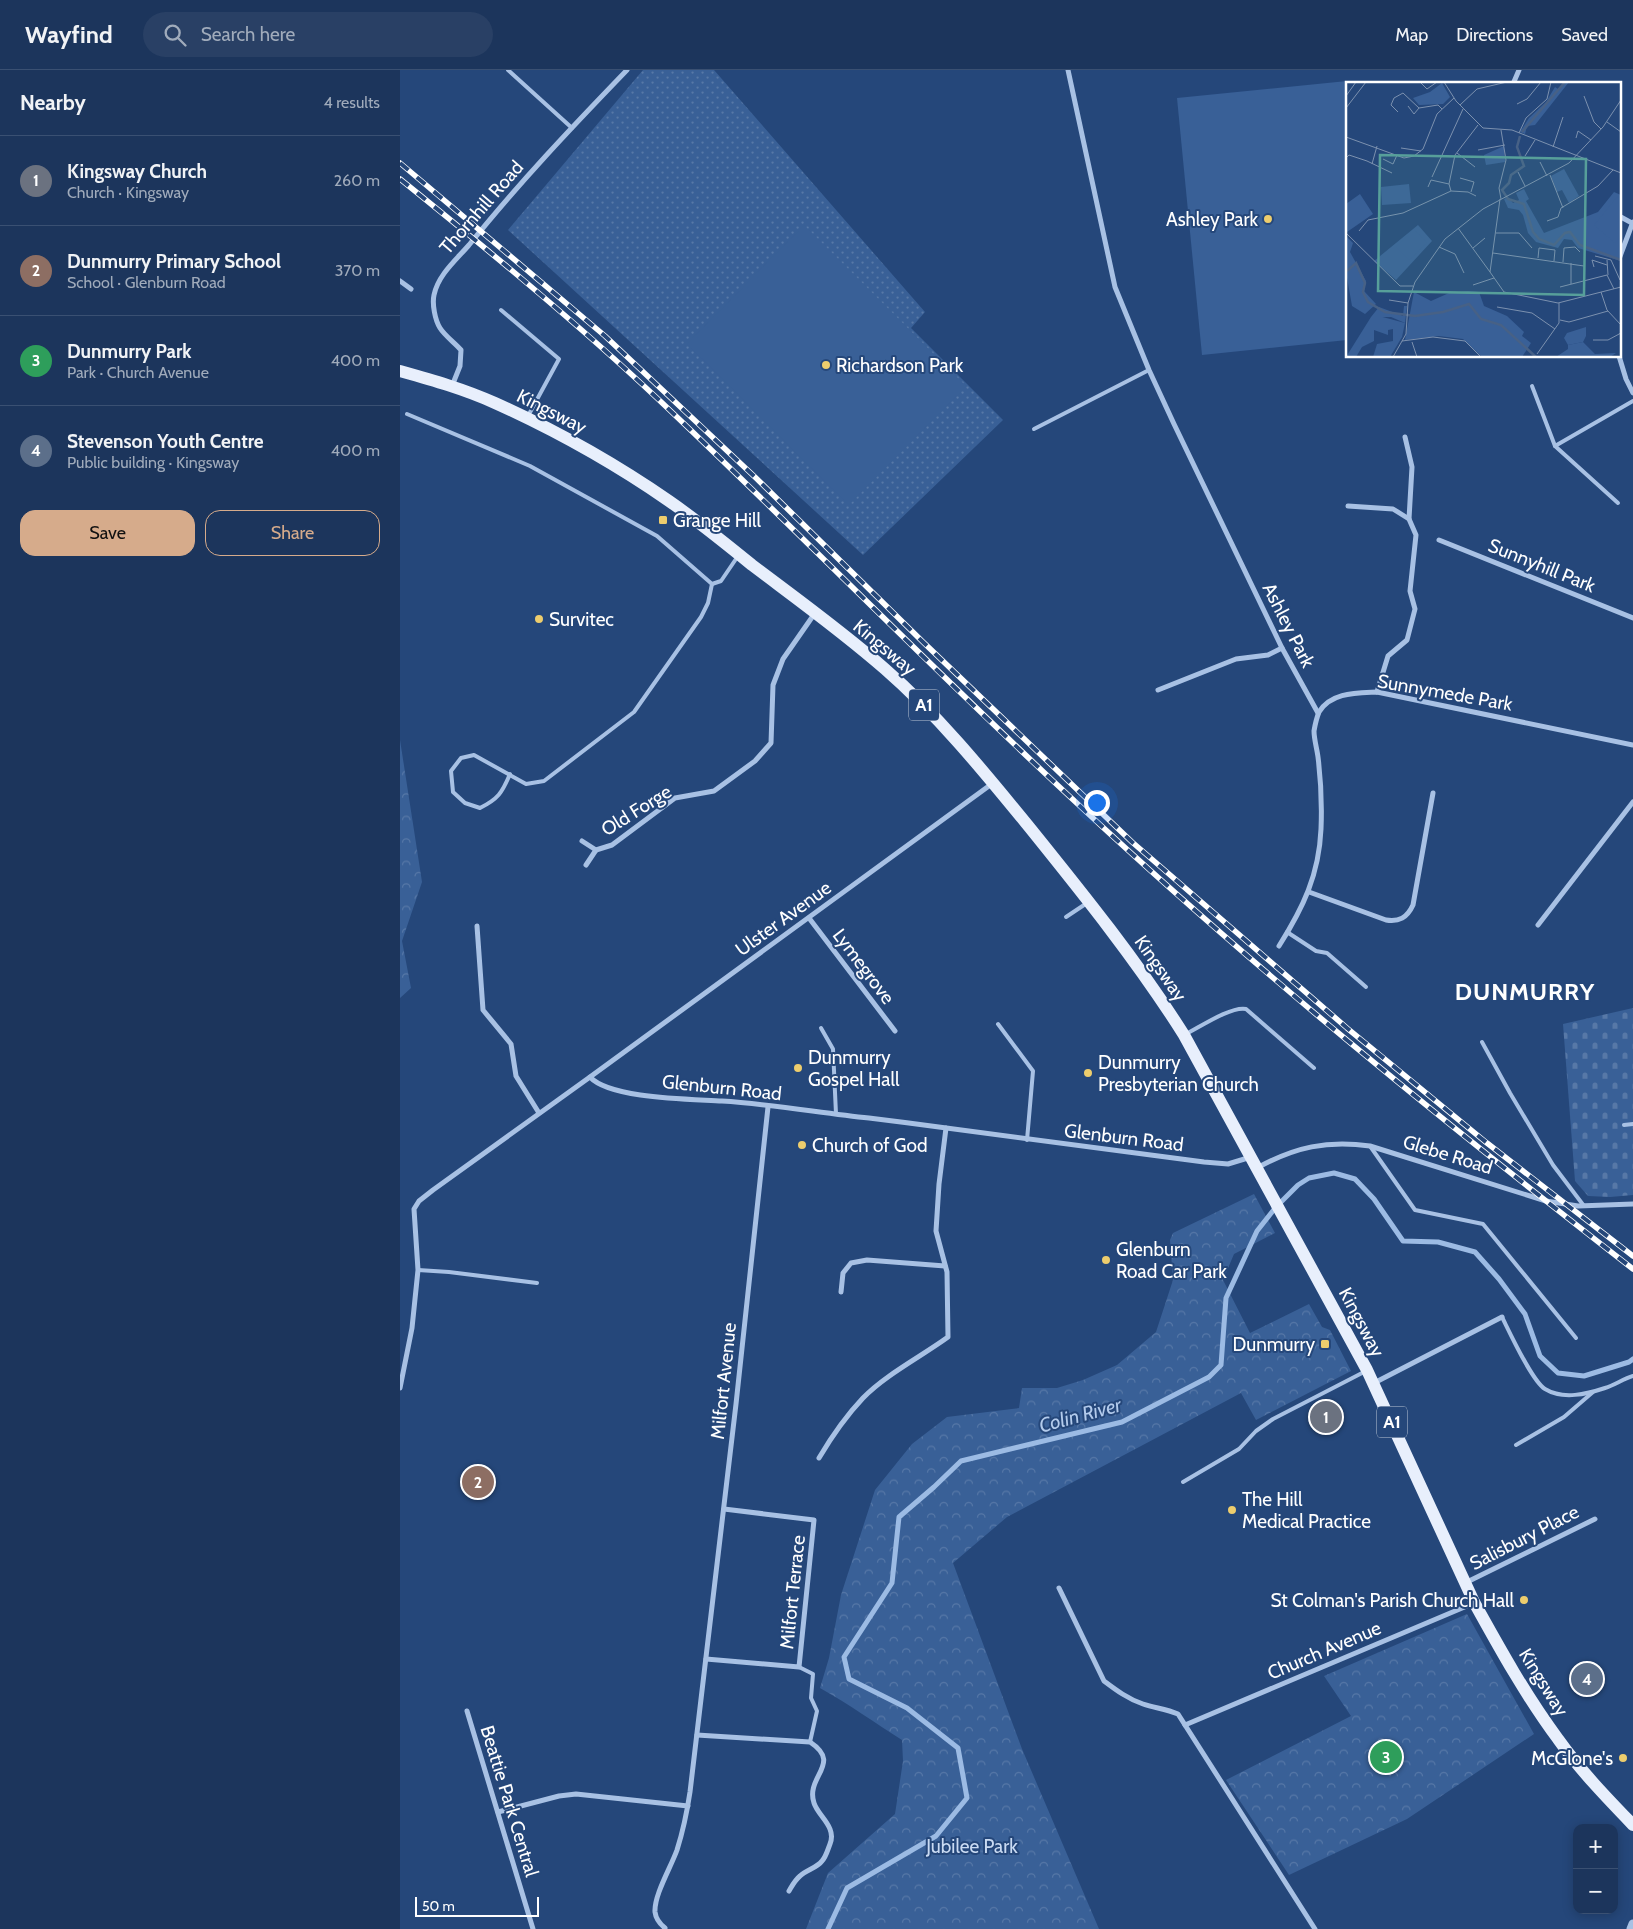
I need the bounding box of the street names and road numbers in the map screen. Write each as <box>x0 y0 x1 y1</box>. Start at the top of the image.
street label: Thornhill Road <box>435 156 528 259</box>
street label: Kingsway <box>513 384 591 439</box>
street label: Sunnyhill Park <box>1485 534 1599 598</box>
street label: Ashley Park <box>1257 579 1320 672</box>
street label: Kingsway <box>848 614 921 681</box>
street label: Sunnymede Park <box>1376 669 1515 716</box>
road number: A1 <box>909 690 939 720</box>
street label: Old Forge <box>597 780 676 841</box>
street label: Ulster Avenue <box>731 876 836 961</box>
street label: Lymegrove <box>828 924 900 1009</box>
street label: Kingsway <box>1130 931 1192 1006</box>
street label: Glenburn Road <box>661 1070 783 1105</box>
street label: Glenburn Road <box>1063 1119 1185 1156</box>
street label: Glebe Road <box>1400 1130 1495 1179</box>
street label: Kingsway <box>1334 1284 1390 1361</box>
street label: Milfort Avenue <box>706 1321 741 1441</box>
road number: A1 <box>1377 1406 1407 1438</box>
street label: Salisbury Place <box>1466 1500 1583 1575</box>
street label: Milfort Terrace <box>775 1534 810 1650</box>
street label: Church Avenue <box>1264 1616 1385 1685</box>
street label: Kingsway <box>1514 1644 1573 1721</box>
street label: Beattie Park Central <box>476 1723 544 1880</box>

